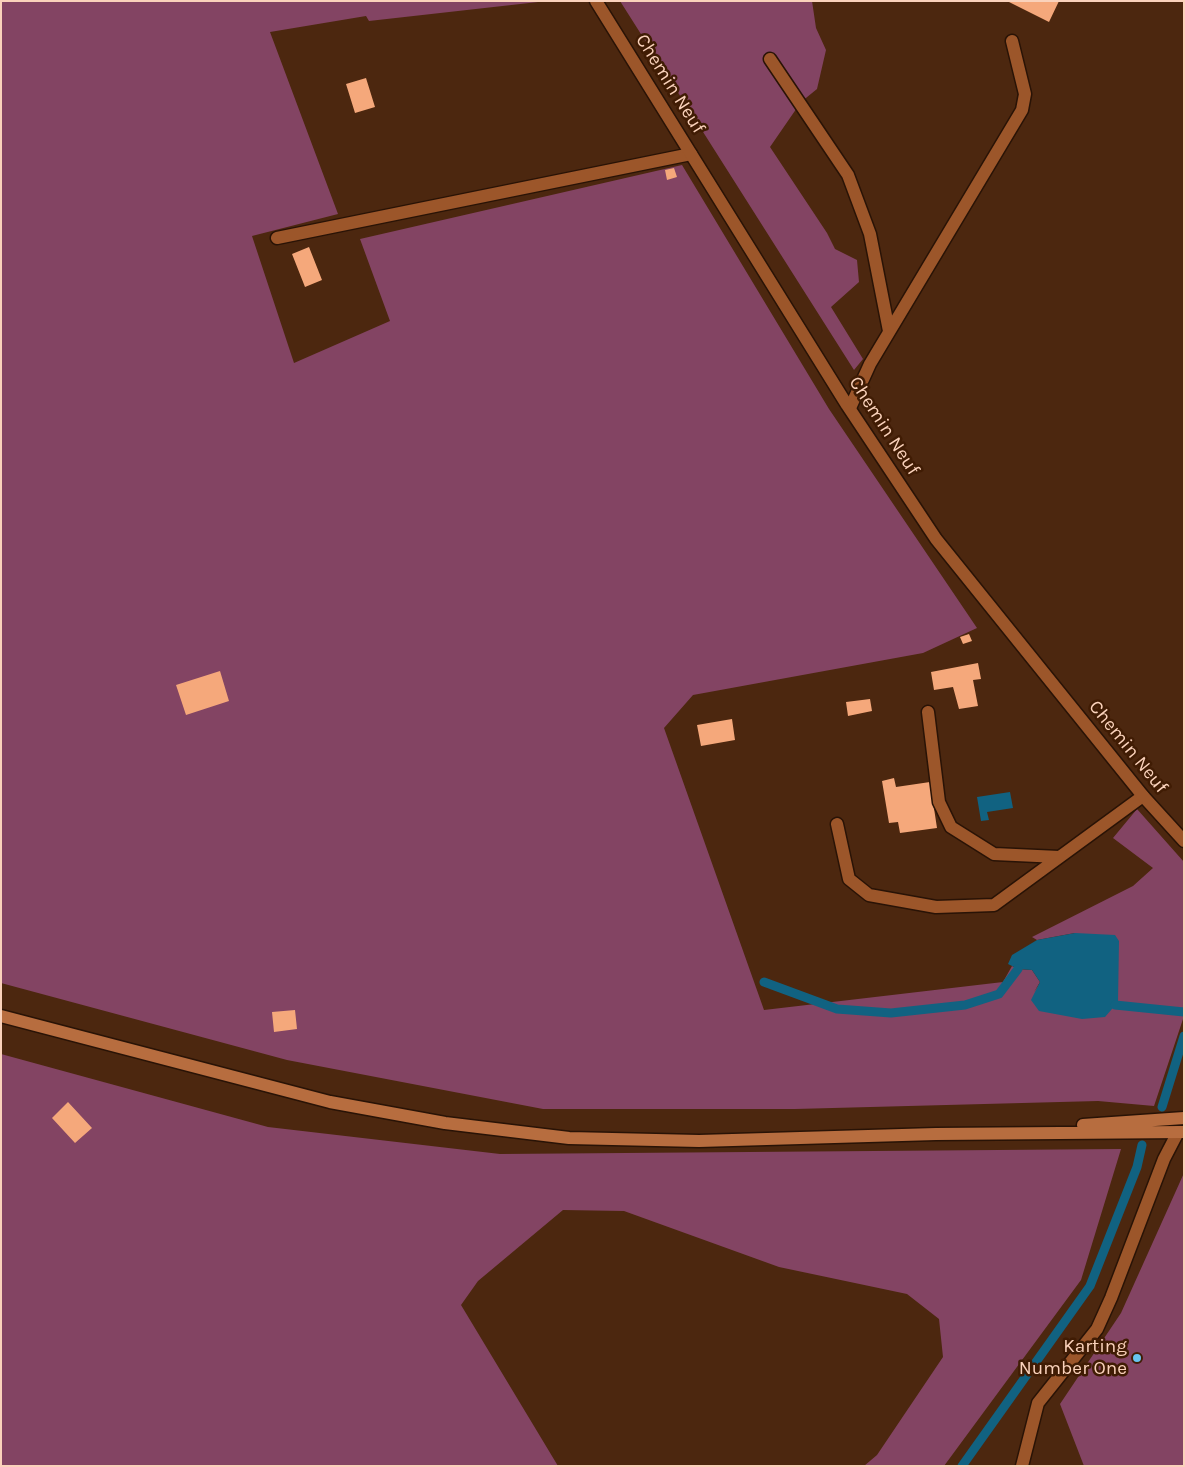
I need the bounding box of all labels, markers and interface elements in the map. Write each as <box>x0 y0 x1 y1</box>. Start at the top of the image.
street label: Chemin Neuf <box>630 30 710 138</box>
street label: Chemin Neuf <box>844 372 924 480</box>
street label: Chemin Neuf <box>1084 696 1172 798</box>
place label: Karting Number One <box>1019 1336 1127 1380</box>
marker: Karting Number One <box>1131 1352 1143 1364</box>

